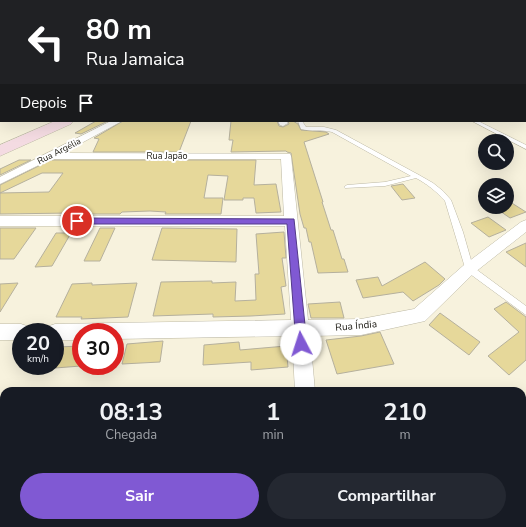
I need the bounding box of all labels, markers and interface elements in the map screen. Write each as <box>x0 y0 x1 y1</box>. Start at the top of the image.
text: 80 m <box>86 11 152 49</box>
icon: left <box>20 16 72 68</box>
text: Rua Jamaica <box>86 47 185 71</box>
icon: arrive <box>75 92 97 114</box>
text: Depois <box>20 93 67 113</box>
map controls <box>478 134 514 214</box>
button: search <box>478 134 514 170</box>
street label: Rua Argélia <box>35 135 83 167</box>
street label: Rua Japão <box>147 150 187 162</box>
button: layers <box>478 178 514 214</box>
pin <box>60 204 94 238</box>
icon: arrive <box>66 210 88 232</box>
street label: Rua Índia <box>335 317 378 335</box>
speed limit sign: 30 <box>72 323 124 375</box>
position arrow <box>280 323 322 365</box>
text: 20 <box>26 330 50 357</box>
text: km/h <box>27 352 49 366</box>
text: 08:13 <box>99 396 163 428</box>
text: 1 <box>266 396 280 428</box>
text: 210 <box>383 396 427 428</box>
text: Chegada <box>105 426 157 444</box>
text: min <box>262 426 284 444</box>
text: m <box>399 426 411 444</box>
button: Sair <box>20 473 259 519</box>
button: Compartilhar <box>267 473 506 519</box>

